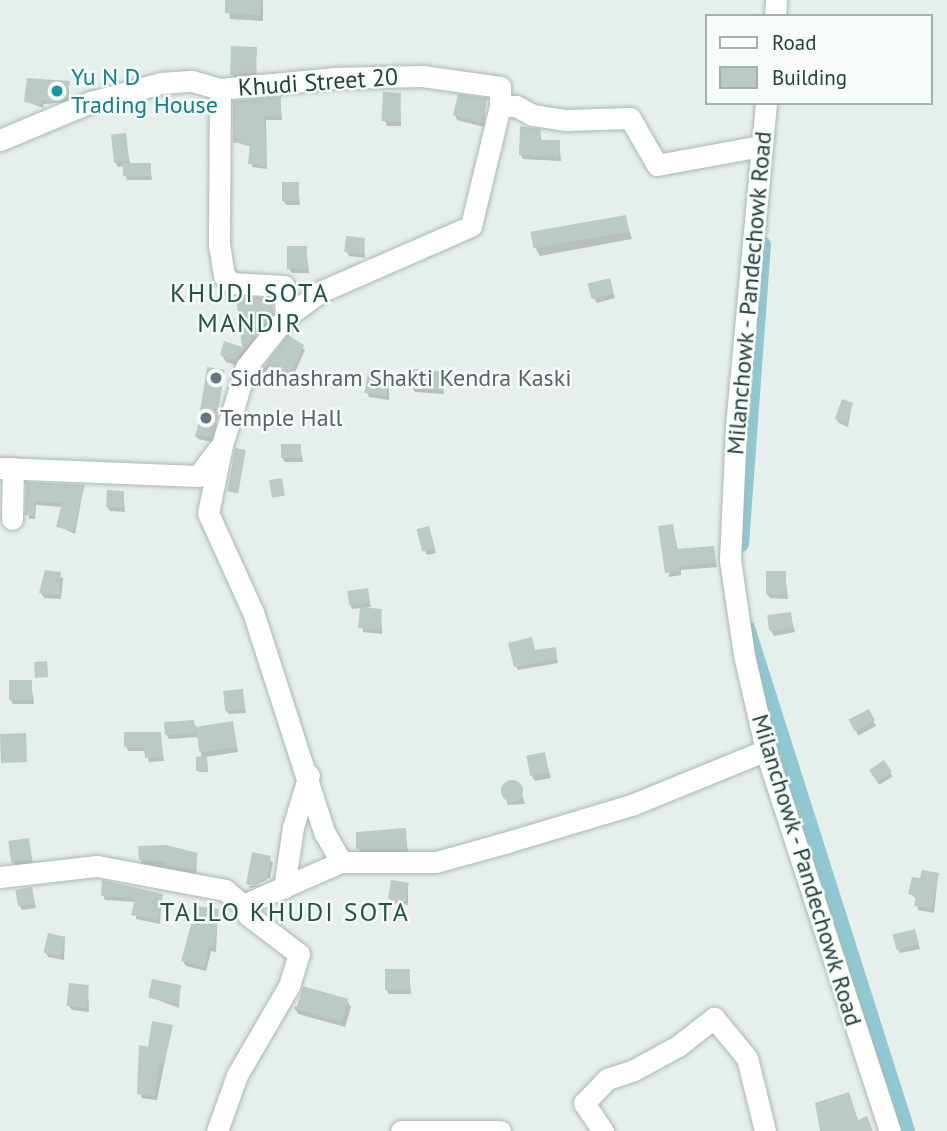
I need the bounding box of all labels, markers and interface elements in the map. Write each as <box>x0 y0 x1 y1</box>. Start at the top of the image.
legend <box>706 14 933 105</box>
text: Road <box>772 29 816 56</box>
street label: Khudi Street 20 <box>237 62 399 102</box>
place label: Yu N D Trading House <box>71 63 218 119</box>
text: Building <box>772 64 847 91</box>
marker: Yu N D Trading House <box>49 83 65 99</box>
street label: Milanchowk - Pandechowk Road <box>720 127 778 459</box>
district label: KHUDI SOTA MANDIR <box>171 277 329 338</box>
place label: Siddhashram Shakti Kendra Kaski <box>230 364 572 392</box>
marker: Siddhashram Shakti Kendra Kaski <box>208 370 224 386</box>
place label: Temple Hall <box>220 404 343 432</box>
marker: Temple Hall <box>198 410 214 426</box>
street label: Milanchowk - Pandechowk Road <box>745 708 869 1032</box>
district label: TALLO KHUDI SOTA <box>162 896 408 928</box>

